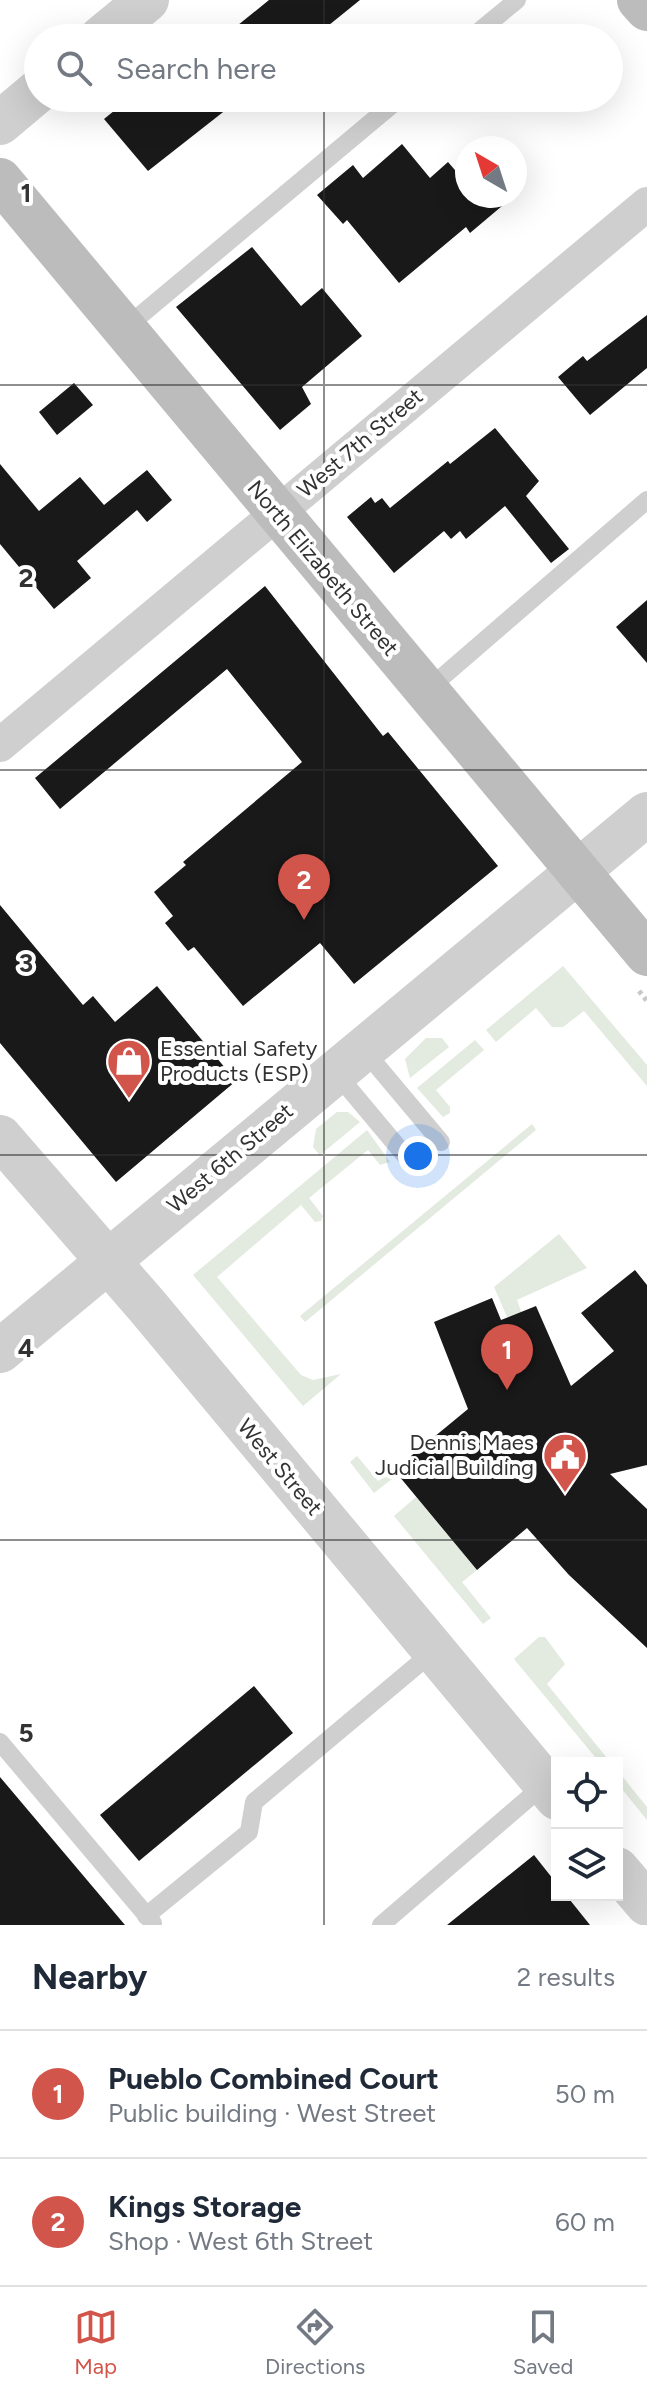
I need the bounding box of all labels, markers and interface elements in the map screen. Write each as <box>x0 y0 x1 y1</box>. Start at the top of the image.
search box <box>24 24 623 112</box>
icon: search <box>52 46 96 90</box>
text: Search here <box>116 50 276 87</box>
north arrow <box>455 136 527 208</box>
text: 1 <box>21 177 31 209</box>
street label: West 7th Street <box>292 383 428 503</box>
street label: North Elizabeth Street <box>242 475 404 661</box>
text: 2 <box>18 562 34 594</box>
pin: 2 <box>278 854 330 920</box>
text: 3 <box>19 947 33 979</box>
place label: Essential Safety Products (ESP) <box>160 1035 318 1087</box>
shop icon: Essential Safety Products (ESP) <box>105 1037 153 1100</box>
street label: West 6th Street <box>161 1097 299 1219</box>
your location <box>398 1136 438 1176</box>
pin: 1 <box>481 1324 533 1390</box>
text: 4 <box>18 1332 34 1364</box>
street label: West Street <box>232 1413 328 1521</box>
place label: Dennis Maes Judicial Building <box>375 1429 534 1481</box>
public building icon: Dennis Maes Judicial Building <box>541 1431 589 1494</box>
text: 5 <box>18 1717 34 1749</box>
map controls <box>551 1757 623 1901</box>
button: locate <box>551 1757 623 1829</box>
button: layers <box>551 1829 623 1901</box>
text: Nearby <box>32 1957 147 1998</box>
text: 2 results <box>517 1961 615 1993</box>
text: Pueblo Combined Court <box>108 2060 439 2097</box>
text: 1 <box>53 2078 63 2110</box>
text: 50 m <box>555 2078 615 2110</box>
text: Public building · West Street <box>108 2097 436 2129</box>
text: Kings Storage <box>108 2188 301 2225</box>
text: 2 <box>50 2206 66 2238</box>
text: 60 m <box>555 2206 615 2238</box>
text: Shop · West 6th Street <box>108 2225 373 2257</box>
tab: Map <box>74 2305 118 2380</box>
tab: Directions <box>265 2305 365 2380</box>
tab: Saved <box>513 2305 573 2380</box>

